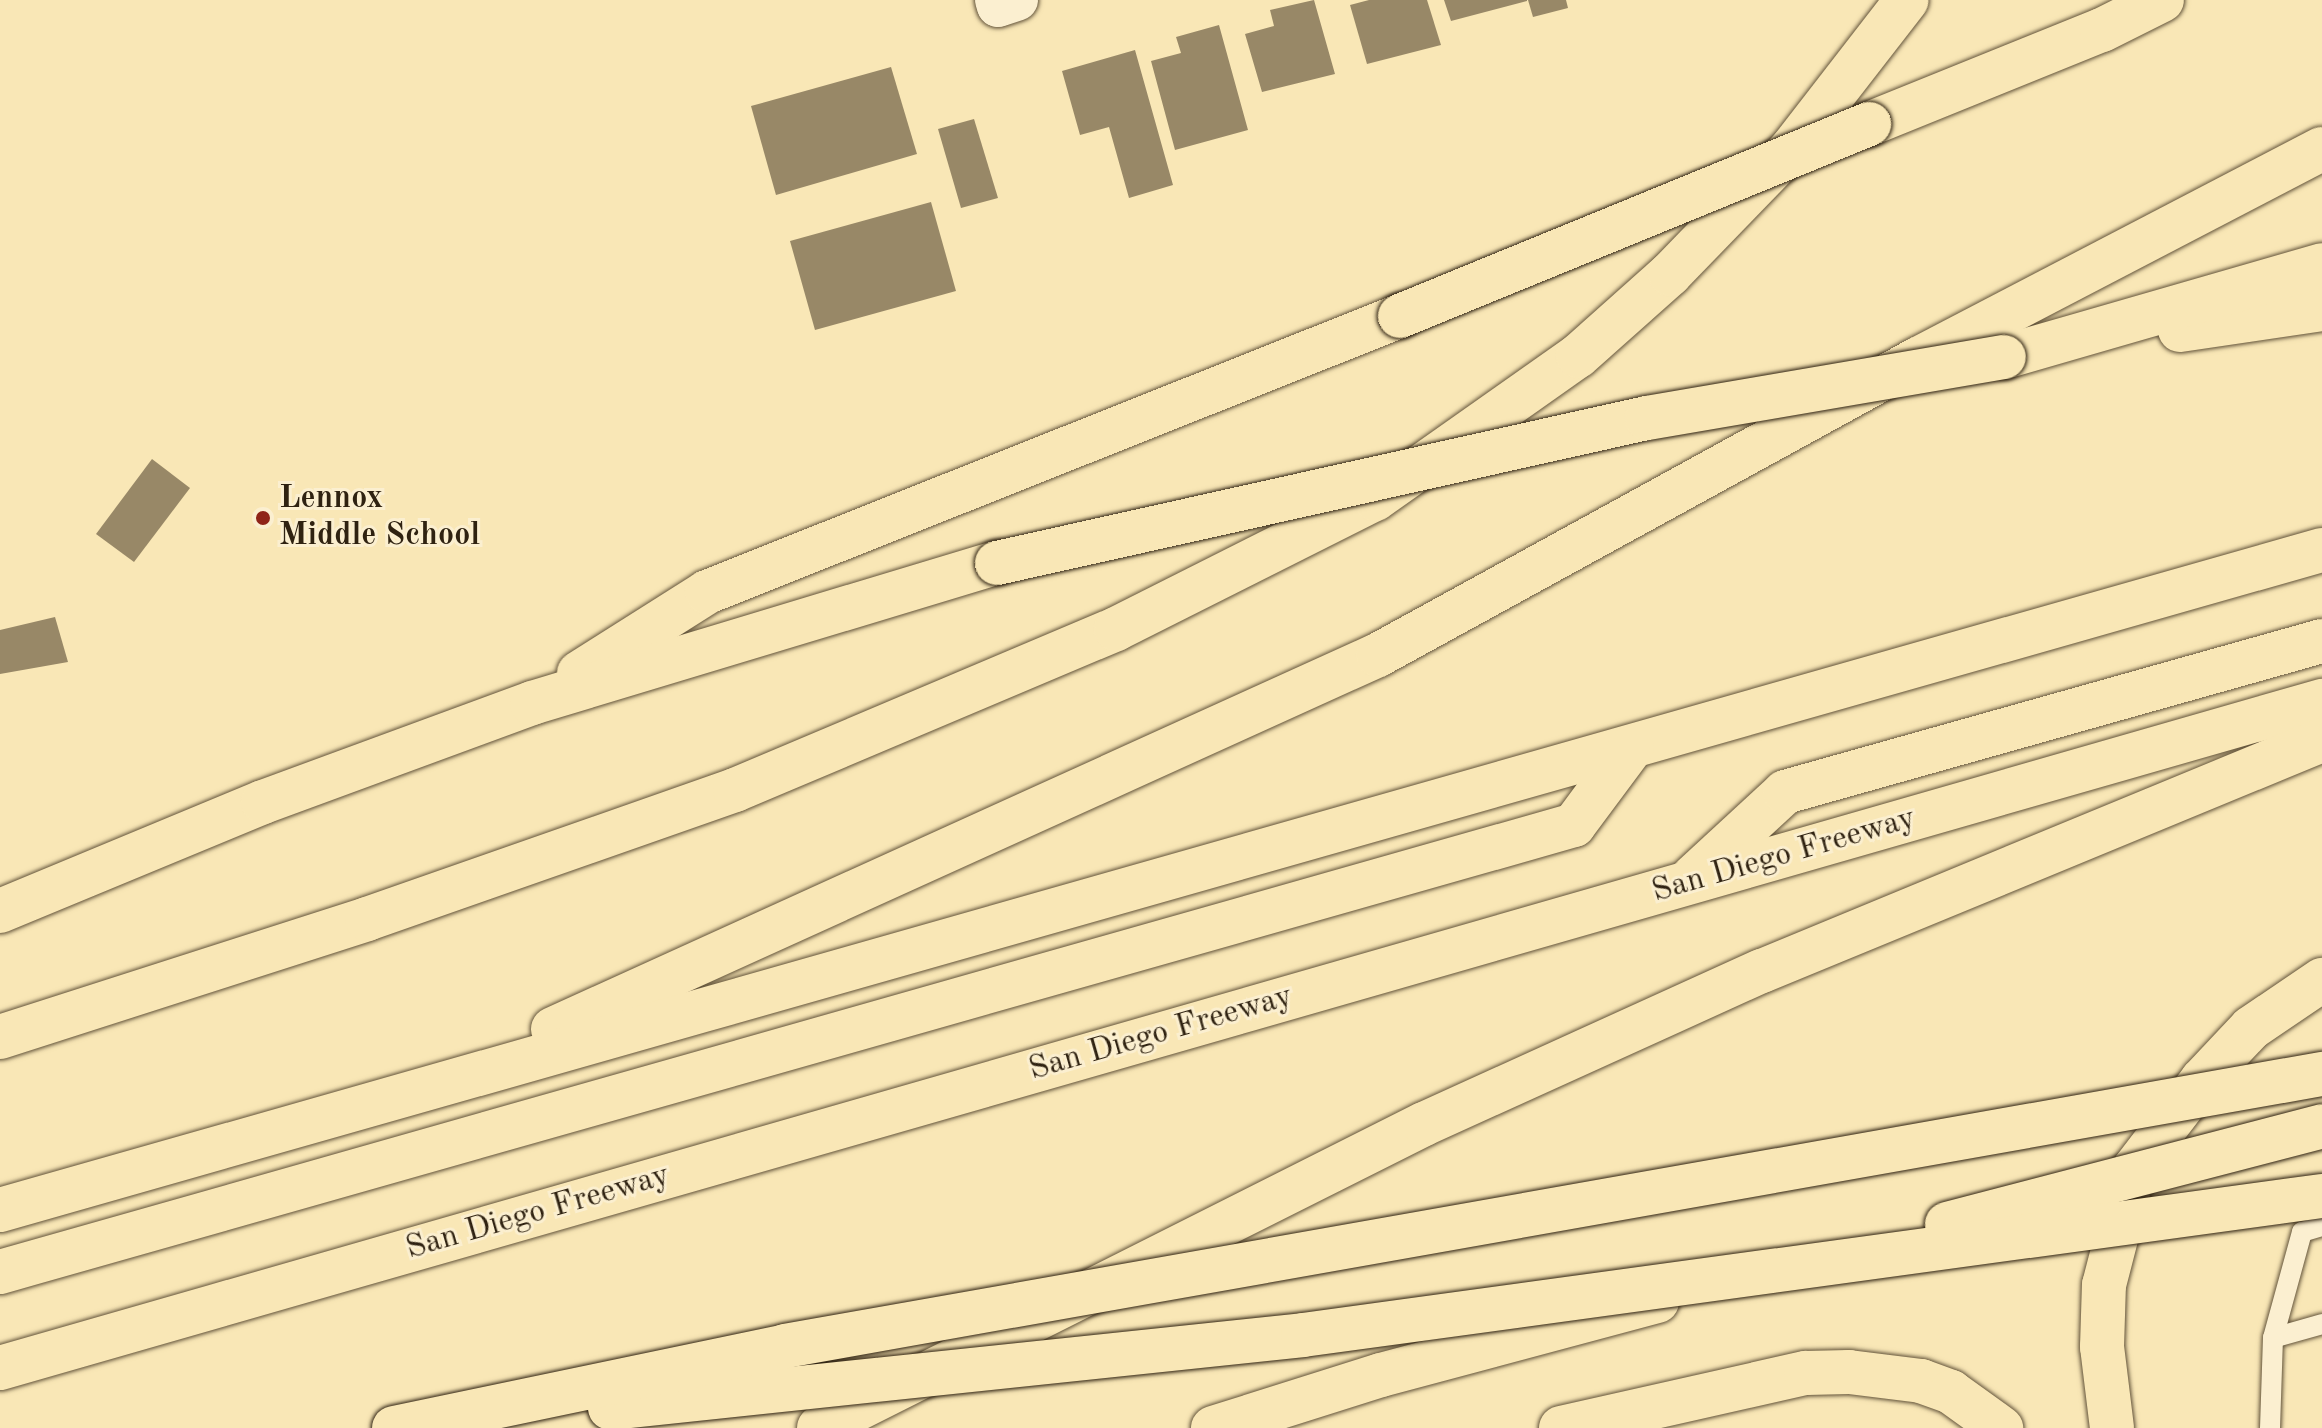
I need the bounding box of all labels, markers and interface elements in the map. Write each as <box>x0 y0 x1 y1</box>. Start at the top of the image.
place label: Lennox Middle School <box>279 481 480 556</box>
marker: Lennox Middle School <box>254 509 272 527</box>
street label: San Diego Freeway <box>1648 800 1920 912</box>
street label: San Diego Freeway <box>1025 978 1297 1090</box>
street label: San Diego Freeway <box>402 1157 674 1269</box>

